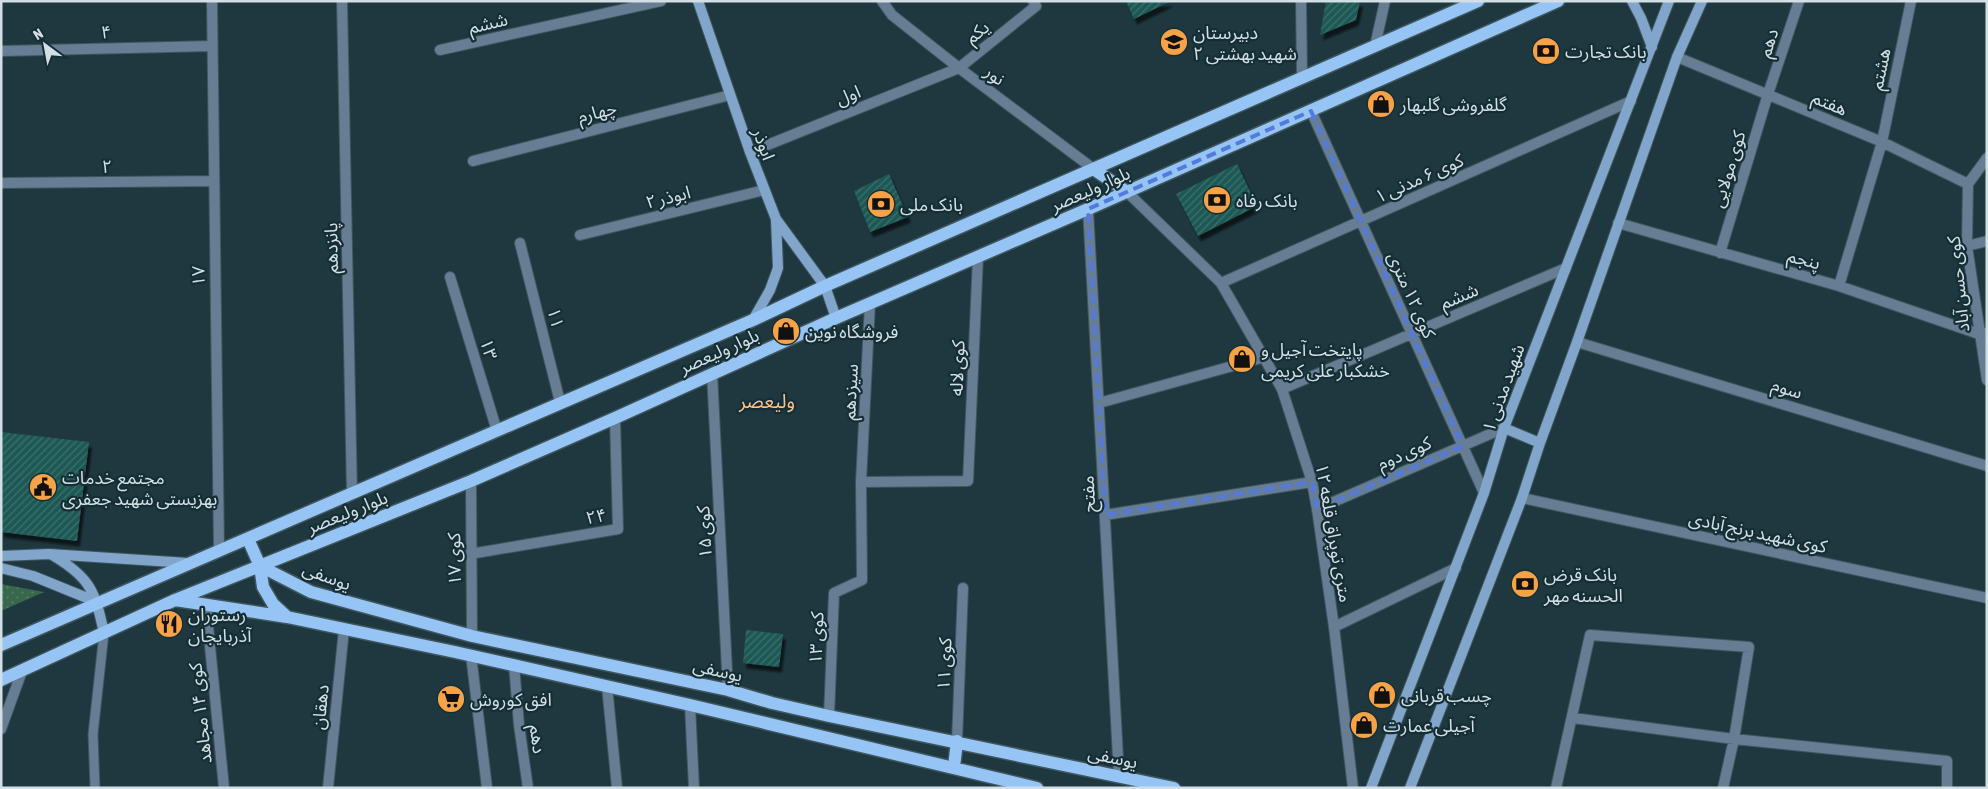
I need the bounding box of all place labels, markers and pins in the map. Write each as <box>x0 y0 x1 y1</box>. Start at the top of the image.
place label: دبیرستان شهید بهشتی ۲ <box>1193 22 1297 65</box>
school or university icon: دبیرستان شهید بهشتی ۲ <box>1159 27 1189 57</box>
bank icon: بانک تجارت <box>1531 36 1561 66</box>
place label: بانک تجارت <box>1565 41 1647 63</box>
shop icon: گلفروشی گلبهار <box>1366 89 1396 119</box>
place label: گلفروشی گلبهار <box>1399 94 1507 116</box>
bank icon: بانک رفاه <box>1202 185 1232 215</box>
bank icon: بانک ملی <box>866 189 896 219</box>
place label: بانک رفاه <box>1236 190 1298 212</box>
place label: بانک ملی <box>900 194 963 216</box>
shop icon: فروشگاه نوین <box>771 316 801 346</box>
place label: فروشگاه نوین <box>805 321 898 343</box>
place label: پایتخت آجیل و خشکبار علی کریمی <box>1261 339 1390 382</box>
shop icon: پایتخت آجیل و خشکبار علی کریمی <box>1227 344 1257 374</box>
place label: مجتمع خدمات بهزیستی شهید جعفری <box>62 467 217 510</box>
public building icon: مجتمع خدمات بهزیستی شهید جعفری <box>28 472 58 502</box>
place label: بانک قرض الحسنه مهر <box>1543 564 1623 607</box>
bank icon: بانک قرض الحسنه مهر <box>1510 569 1540 599</box>
place label: رستوران آذربایجان <box>188 604 252 647</box>
restaurant icon: رستوران آذربایجان <box>154 609 184 639</box>
shop icon: چسب قربانی <box>1367 680 1397 710</box>
supermarket icon: افق کوروش <box>436 684 466 714</box>
place label: چسب قربانی <box>1401 685 1492 707</box>
place label: افق کوروش <box>470 689 552 711</box>
shop icon: آجیلی عمارت <box>1349 710 1379 740</box>
place label: آجیلی عمارت <box>1383 715 1476 737</box>

